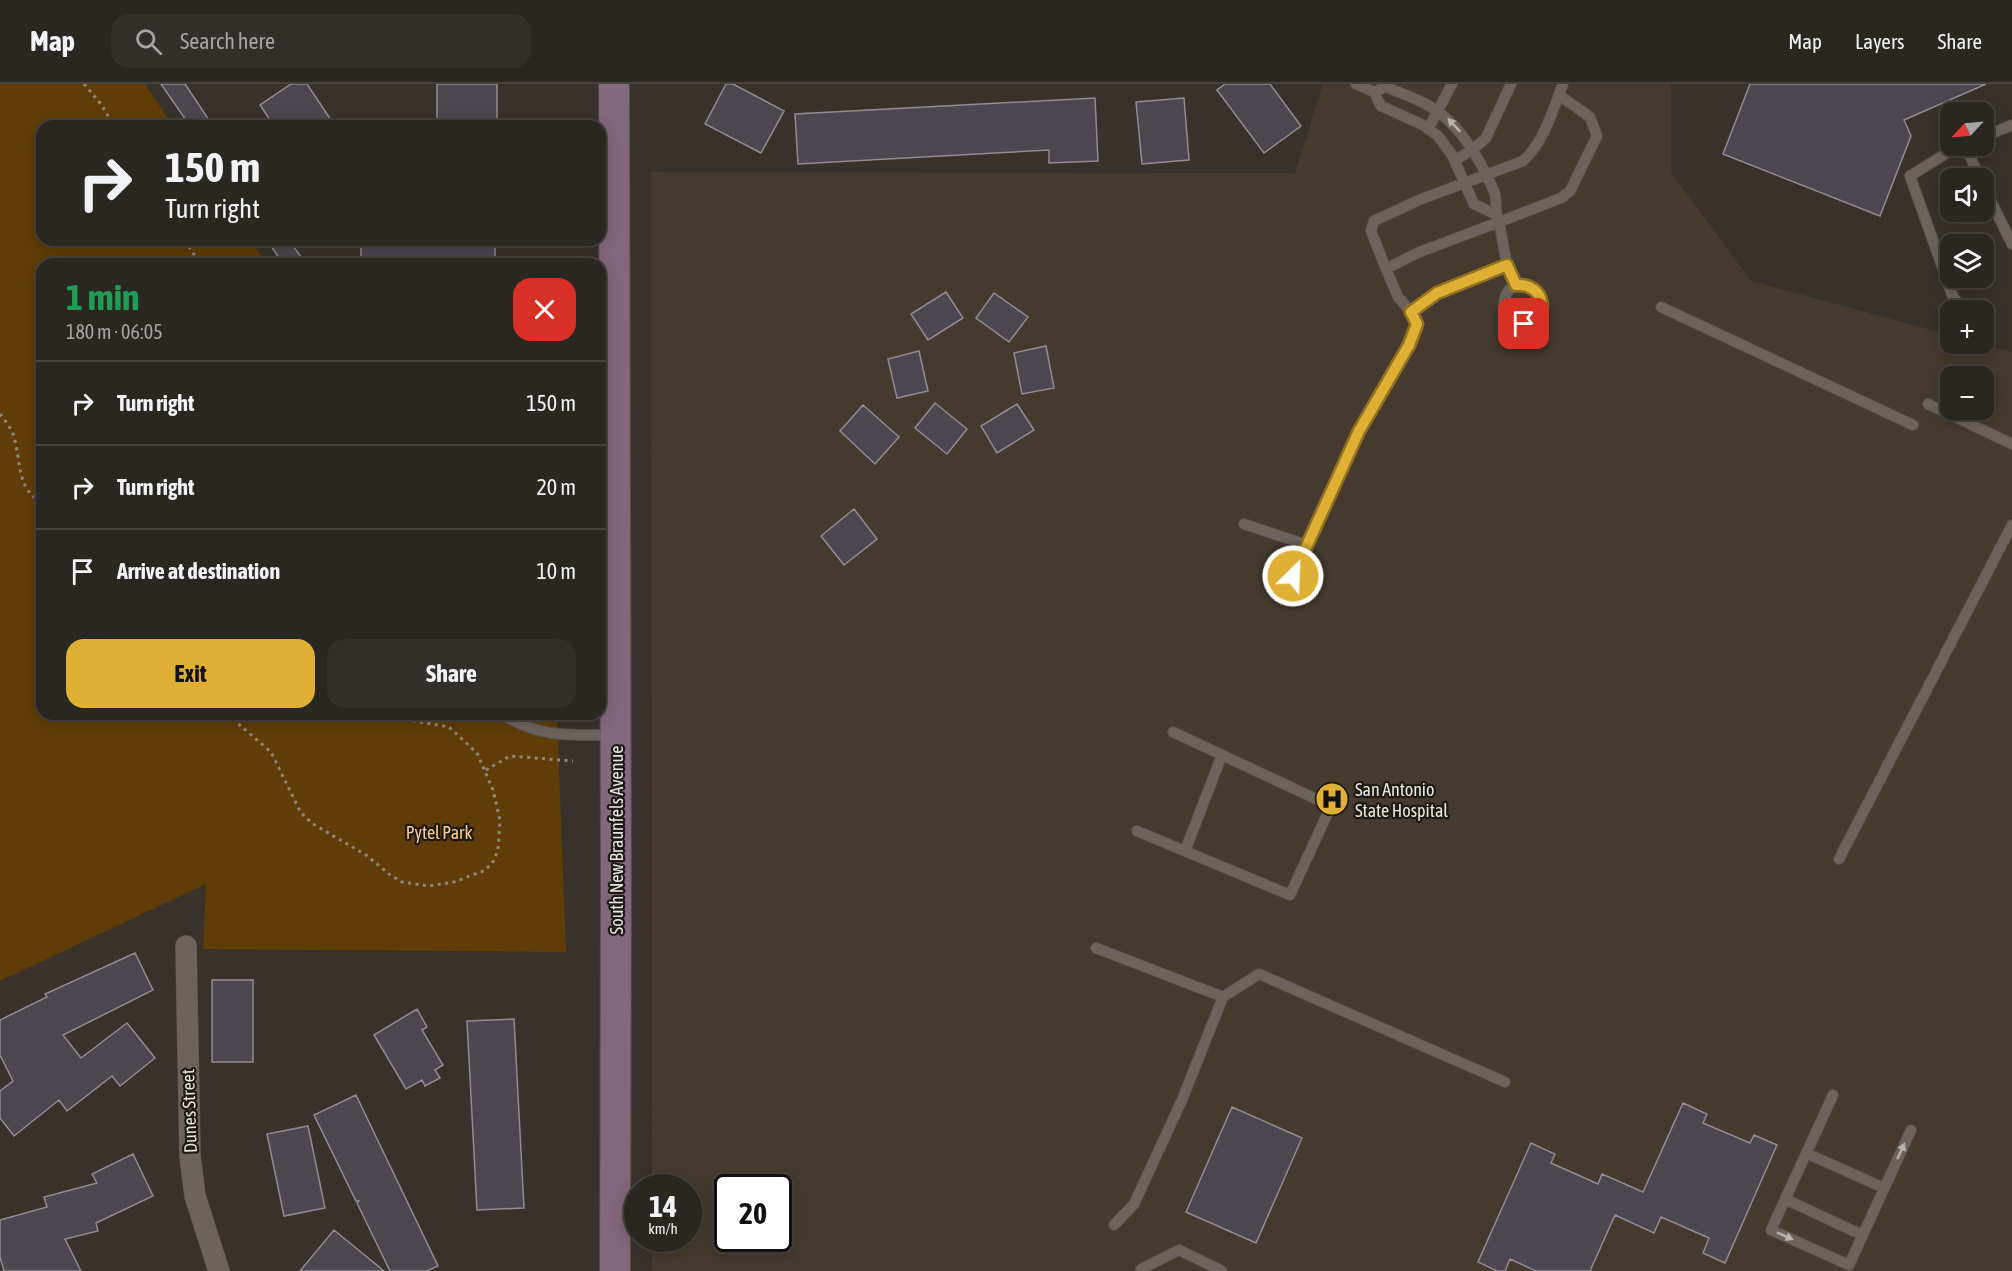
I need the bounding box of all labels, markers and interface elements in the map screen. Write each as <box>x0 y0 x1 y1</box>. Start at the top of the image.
search box <box>111 14 531 68</box>
text: Map <box>30 25 75 57</box>
icon: search <box>132 25 165 58</box>
text: Search here <box>180 28 275 54</box>
text: Map <box>1788 29 1822 53</box>
text: Layers <box>1855 29 1905 53</box>
text: Share <box>1938 29 1982 53</box>
north arrow <box>1940 102 1994 156</box>
map controls <box>1940 102 1994 420</box>
one-way arrow <box>1447 119 1461 133</box>
text: 150 m <box>165 143 260 191</box>
icon: right <box>66 144 144 222</box>
button: sound <box>1940 168 1994 222</box>
text: Turn right <box>165 193 260 224</box>
button: layers <box>1940 234 1994 288</box>
text: 1 min <box>66 276 140 318</box>
button: close <box>513 278 576 341</box>
pin <box>1498 298 1549 349</box>
button: + <box>1940 300 1994 354</box>
icon: arrive <box>1507 307 1540 340</box>
text: 180 m · 06:05 <box>66 320 163 343</box>
button: − <box>1940 366 1994 420</box>
icon: right <box>66 387 99 420</box>
text: Turn right <box>117 390 194 416</box>
text: 150 m <box>526 390 576 416</box>
icon: right <box>66 471 99 504</box>
text: Turn right <box>117 474 194 500</box>
text: 20 m <box>536 474 576 500</box>
position arrow <box>1261 544 1325 608</box>
icon: arrive <box>66 555 99 588</box>
text: Arrive at destination <box>117 558 280 584</box>
text: 10 m <box>536 558 576 584</box>
button: Exit <box>66 639 315 708</box>
button: Share <box>327 639 576 708</box>
street label: South New Braunfels Avenue <box>606 746 627 934</box>
place label: San Antonio State Hospital <box>1355 779 1448 821</box>
hospital icon: San Antonio State Hospital <box>1314 781 1350 817</box>
park label: Pytel Park <box>406 822 472 843</box>
street label: Dunes Street <box>177 1069 201 1153</box>
one-way arrow <box>1897 1142 1906 1159</box>
speed limit sign: 20 <box>714 1174 792 1252</box>
text: 14 <box>649 1189 677 1223</box>
text: km/h <box>648 1220 678 1237</box>
one-way arrow <box>1777 1231 1795 1241</box>

